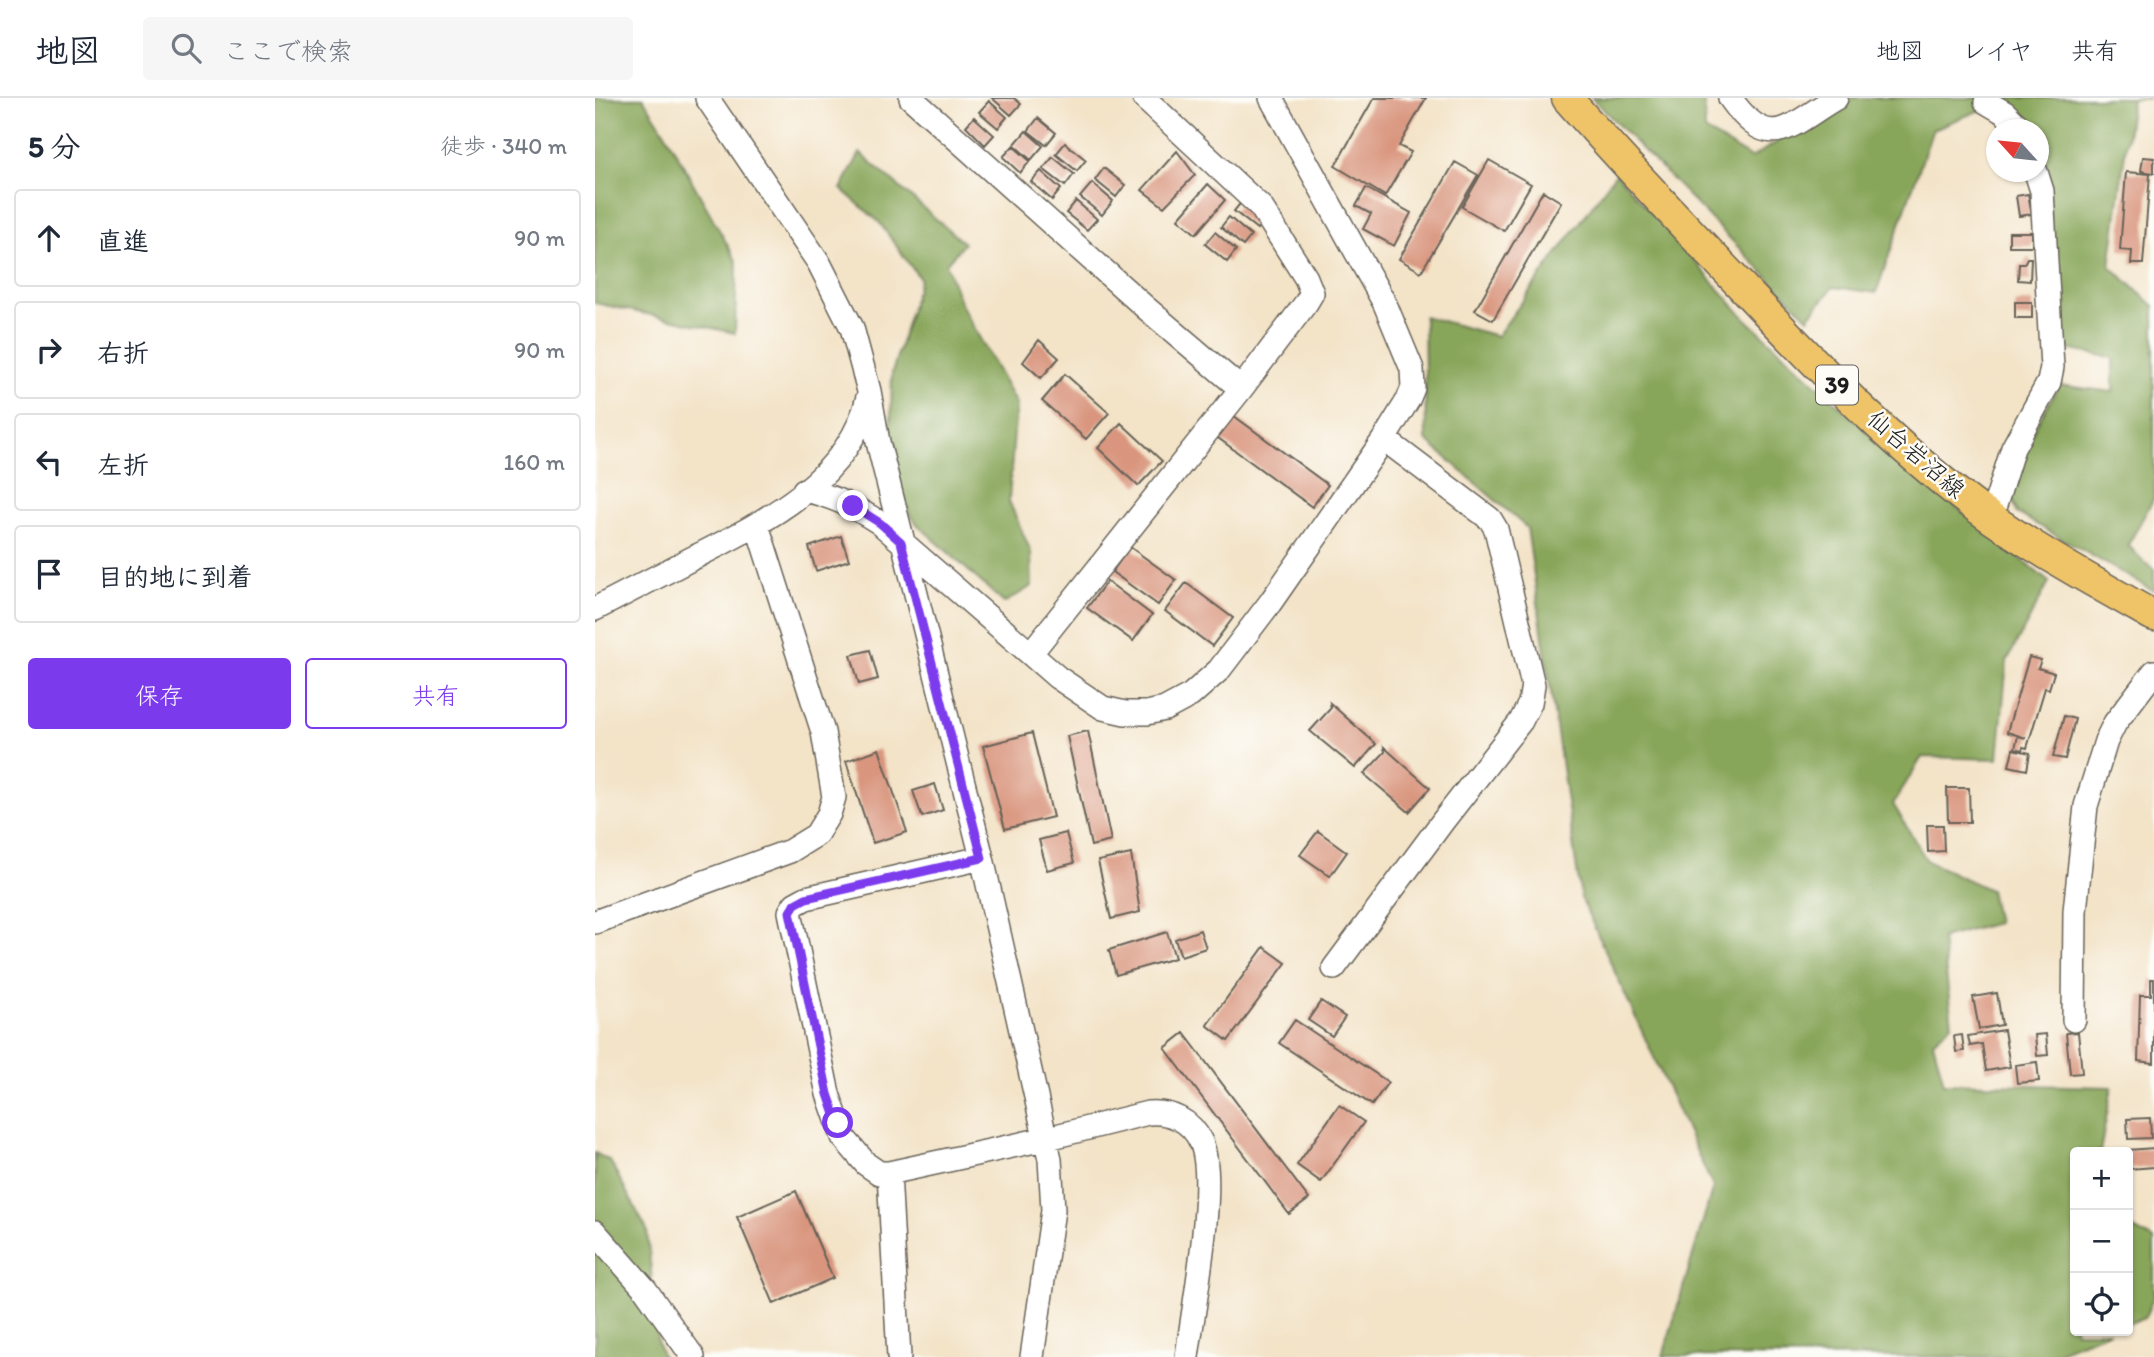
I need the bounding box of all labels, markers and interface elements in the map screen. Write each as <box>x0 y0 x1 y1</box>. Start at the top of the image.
search box <box>143 17 633 80</box>
icon: search <box>167 29 205 67</box>
text: 地図 <box>35 31 101 70</box>
text: ここで検索 <box>223 35 353 67</box>
text: 地図 <box>1876 36 1924 65</box>
text: レイヤ <box>1962 36 2033 65</box>
text: 共有 <box>2071 36 2119 65</box>
north arrow <box>1986 119 2049 182</box>
text: 5 分 <box>28 128 81 165</box>
text: 徒歩 · 340 m <box>440 132 567 160</box>
icon: ahead <box>30 219 68 257</box>
text: 90 m <box>514 224 565 252</box>
text: 直進 <box>97 225 149 257</box>
icon: right <box>30 331 68 369</box>
text: 90 m <box>514 336 565 364</box>
text: 右折 <box>97 337 149 369</box>
road number: 39 <box>1816 366 1858 404</box>
street label: 仙台岩沼線 <box>1862 403 1971 504</box>
icon: left <box>30 443 68 481</box>
text: 160 m <box>503 448 565 476</box>
text: 左折 <box>97 449 149 481</box>
route end <box>837 490 868 521</box>
icon: arrive <box>30 555 68 593</box>
text: 目的地に到着 <box>97 561 253 593</box>
button: 保存 <box>28 658 291 729</box>
button: 共有 <box>305 658 567 729</box>
route start <box>822 1107 853 1138</box>
map controls <box>2070 1147 2133 1336</box>
button: + <box>2070 1147 2133 1210</box>
button: − <box>2070 1210 2133 1273</box>
button: locate <box>2070 1273 2133 1336</box>

